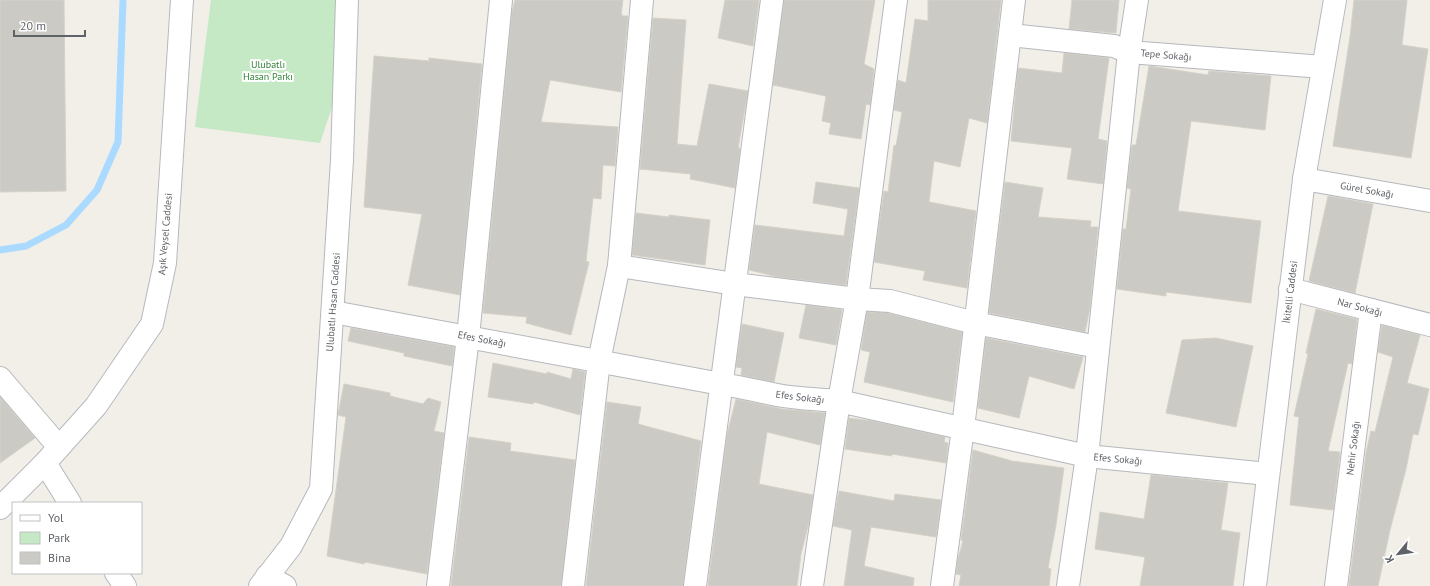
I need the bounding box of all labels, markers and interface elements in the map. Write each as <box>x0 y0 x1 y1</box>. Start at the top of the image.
scale bar <box>14 12 85 38</box>
text: 20 m <box>20 18 46 33</box>
street label: Tepe Sokağı <box>1140 46 1192 64</box>
park label: Ulubatlı Hasan Parkı <box>243 58 293 83</box>
street label: Gürel Sokağı <box>1339 179 1395 201</box>
street label: Aşık Veysel Caddesi <box>155 192 175 276</box>
street label: Ulubatlı Hasan Caddesi <box>323 252 343 352</box>
street label: İkitelli Caddesi <box>1280 260 1300 324</box>
street label: Nar Sokağı <box>1336 295 1384 319</box>
street label: Efes Sokağı <box>457 328 507 350</box>
street label: Efes Sokağı <box>775 388 825 406</box>
street label: Nehir Sokağı <box>1343 420 1363 476</box>
street label: Efes Sokağı <box>1093 450 1143 468</box>
legend <box>12 502 142 574</box>
text: Yol <box>48 510 64 525</box>
text: Park <box>48 530 70 545</box>
north arrow <box>1378 534 1418 574</box>
text: Bina <box>48 550 71 565</box>
text: K <box>1381 552 1397 565</box>

